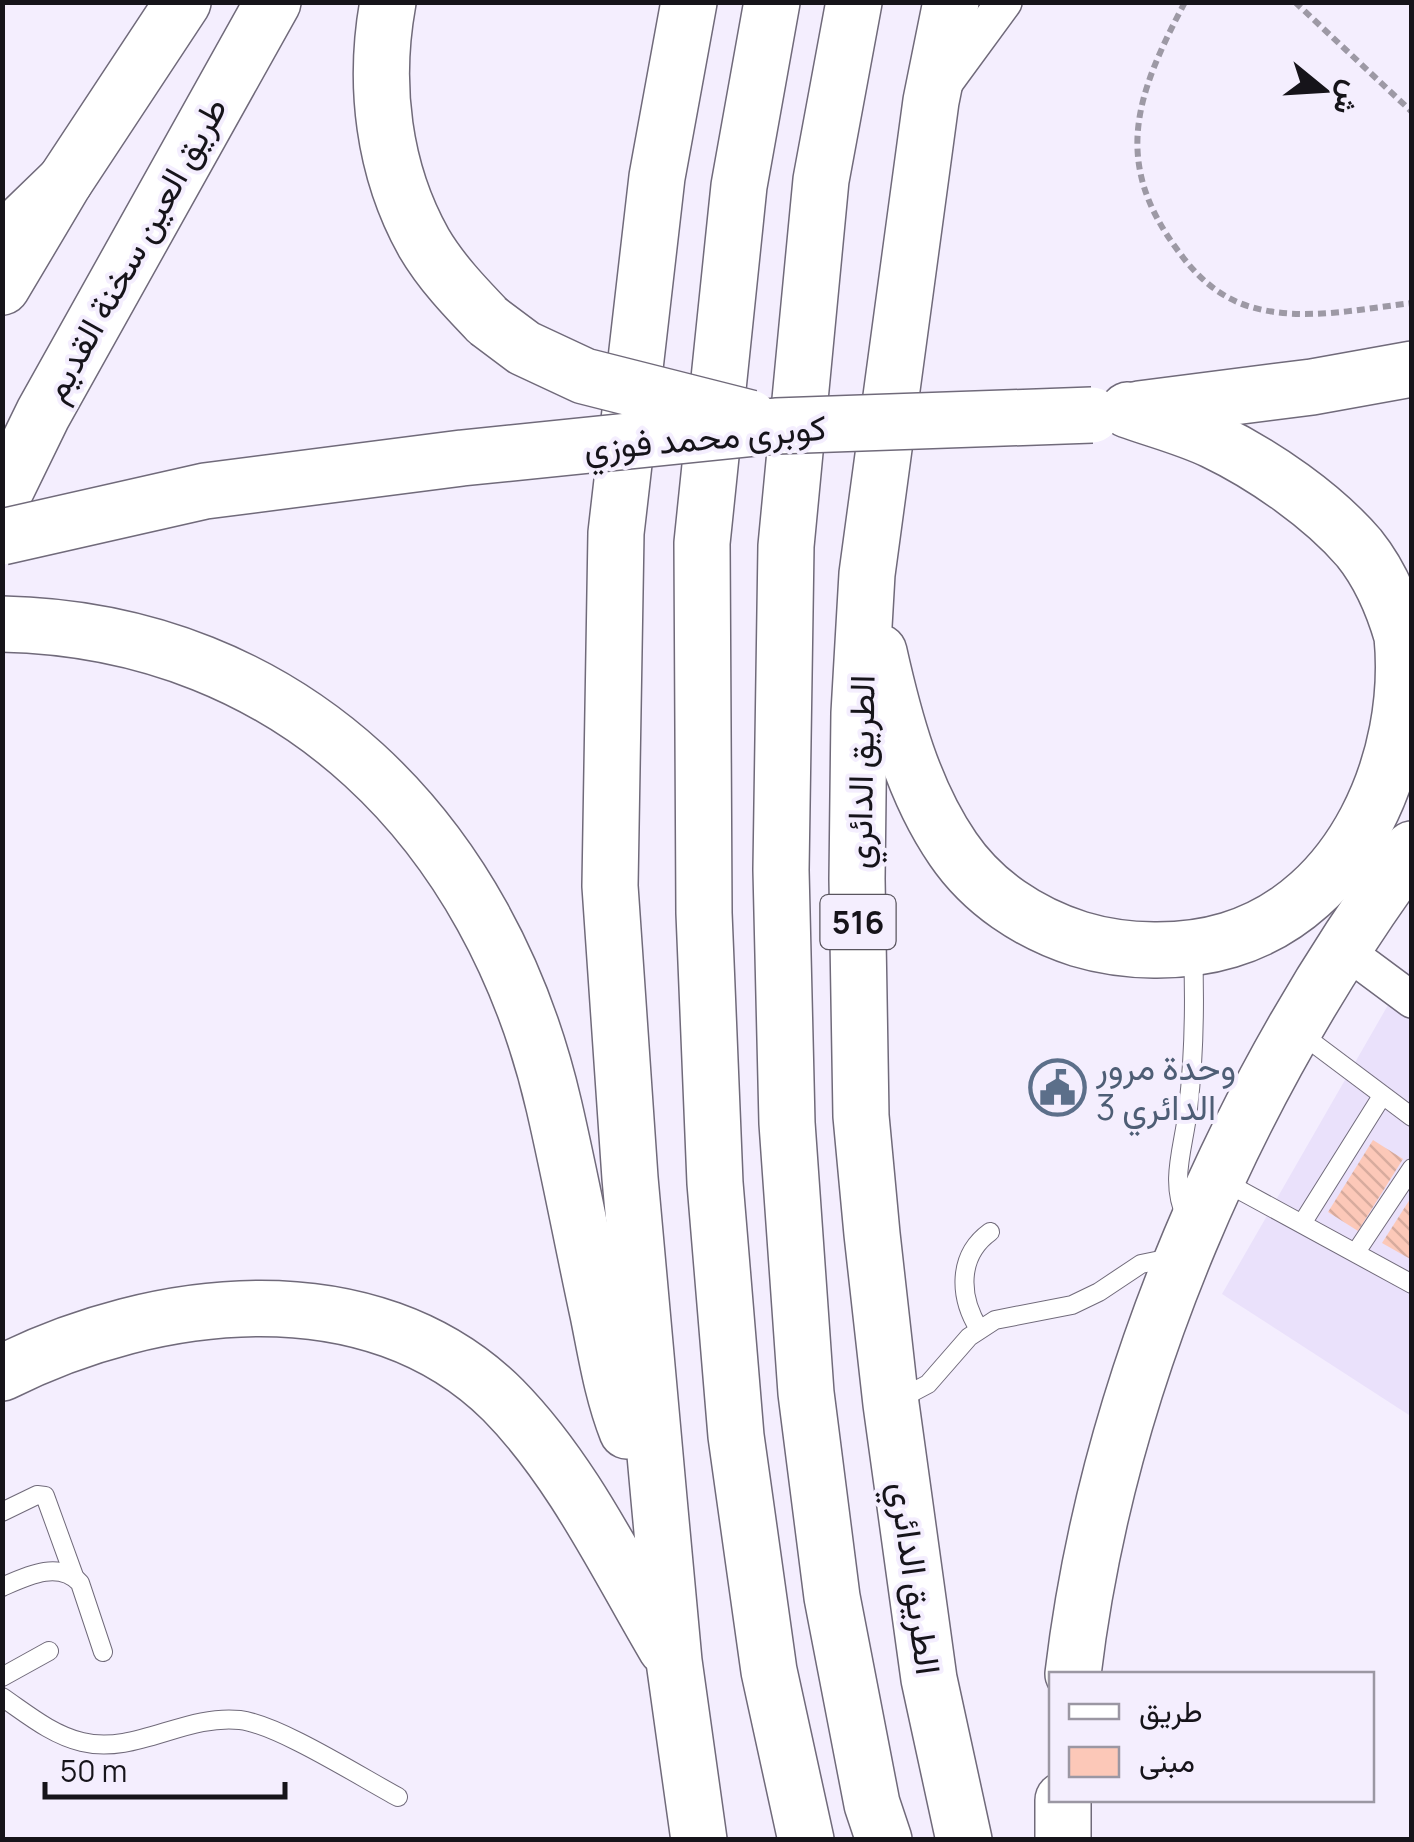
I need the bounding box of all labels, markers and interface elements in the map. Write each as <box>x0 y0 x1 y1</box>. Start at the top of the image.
north arrow <box>1274 40 1374 140</box>
text: ش <box>1325 76 1372 120</box>
street label: طريق العين سخنة القديم <box>30 88 238 410</box>
street label: كوبرى محمد فوزي <box>582 402 829 477</box>
street label: الطريق الدائري <box>834 675 892 870</box>
road number: 516 <box>820 895 896 949</box>
place label: وحدة مرور الدائري 3 <box>1095 1043 1236 1137</box>
public building icon: وحدة مرور الدائري 3 <box>1027 1057 1087 1117</box>
street label: الطريق الدائري <box>873 1479 953 1678</box>
legend <box>1049 1672 1374 1802</box>
text: طريق <box>1139 1690 1203 1731</box>
scale bar <box>45 1737 285 1799</box>
text: مبنى <box>1139 1740 1195 1781</box>
text: 50 m <box>60 1750 127 1791</box>

